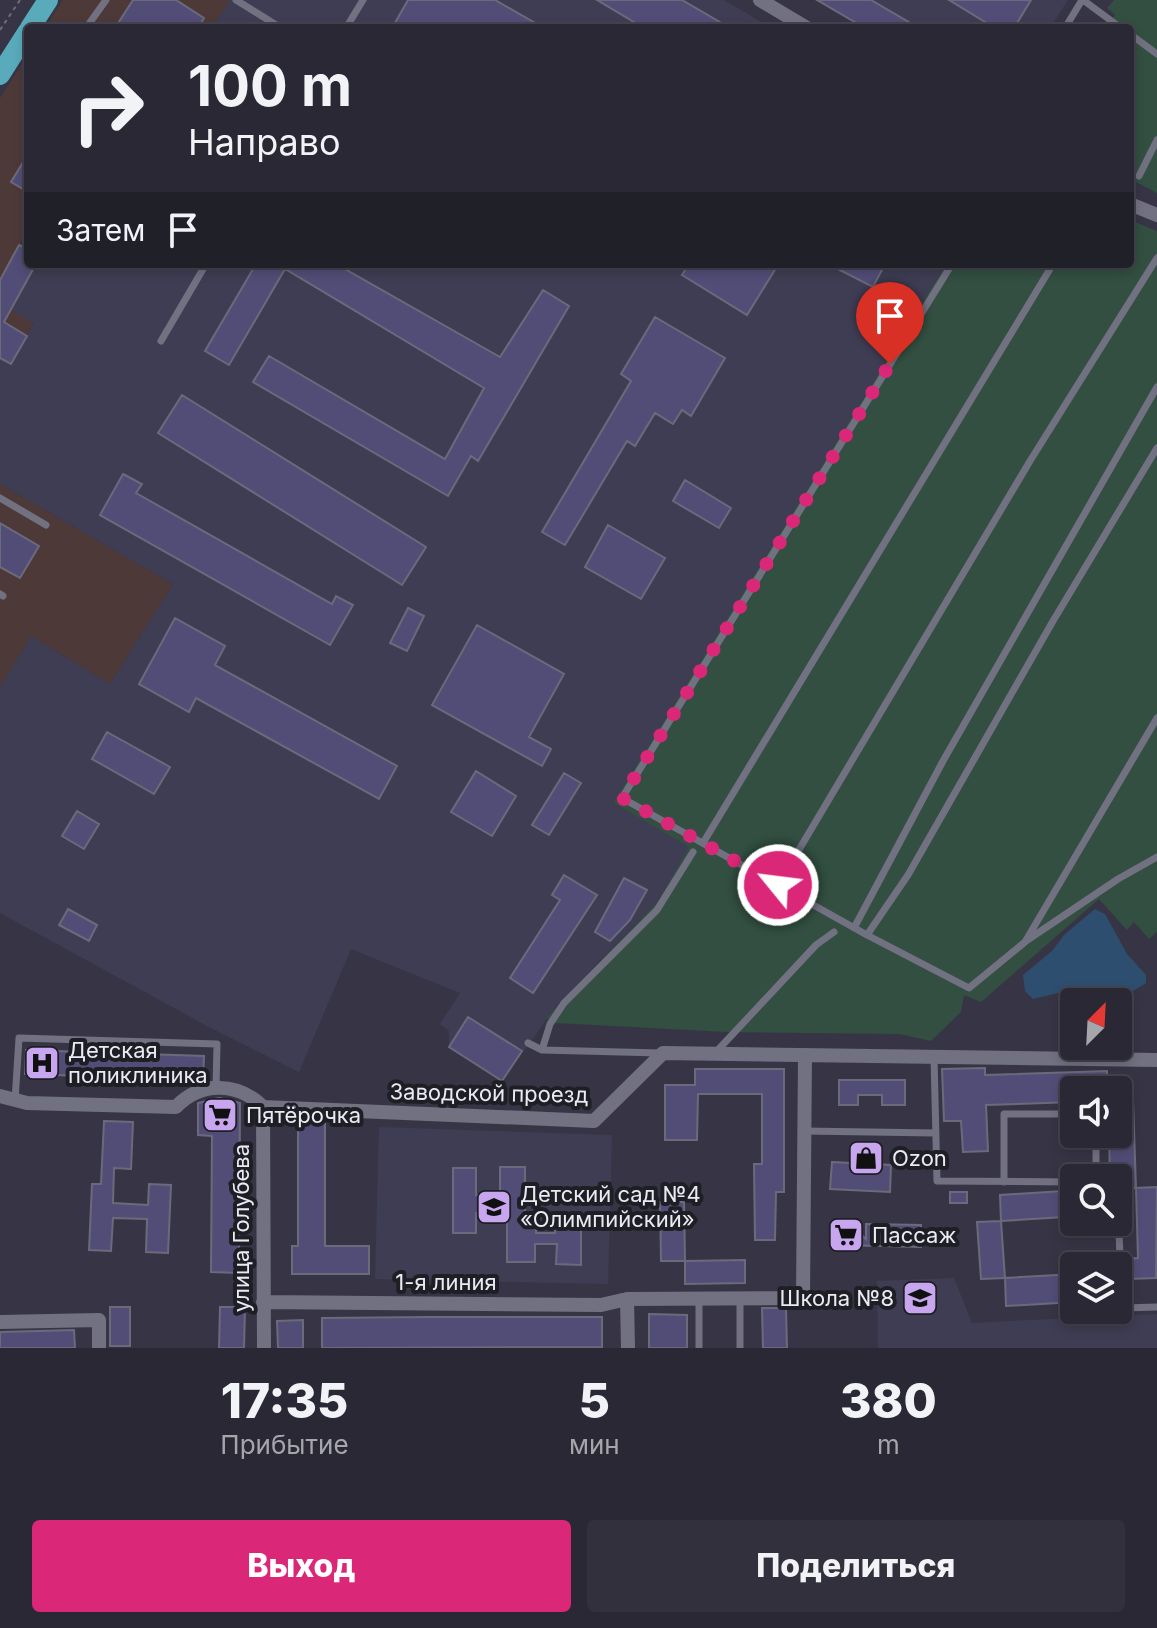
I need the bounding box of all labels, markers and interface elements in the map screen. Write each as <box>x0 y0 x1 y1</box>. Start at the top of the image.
text: 100 m <box>188 52 352 120</box>
icon: right <box>56 56 160 160</box>
text: Направо <box>188 120 341 164</box>
icon: arrive <box>161 208 205 252</box>
text: Затем <box>56 212 145 248</box>
pin <box>856 282 924 364</box>
icon: arrive <box>868 294 912 338</box>
position arrow <box>736 843 820 927</box>
north arrow <box>1060 988 1132 1060</box>
map controls <box>1060 988 1132 1324</box>
place label: Детская поликлиника <box>68 1037 208 1088</box>
hospital icon: Детская поликлиника <box>23 1044 61 1082</box>
button: sound <box>1060 1076 1132 1148</box>
street label: Заводской проезд <box>389 1078 589 1108</box>
supermarket icon: Пятёрочка <box>201 1096 239 1134</box>
place label: Пятёрочка <box>246 1102 361 1128</box>
shop icon: Ozon <box>847 1139 885 1177</box>
street label: улица Голубева <box>228 1144 254 1312</box>
place label: Ozon <box>892 1145 947 1171</box>
button: search <box>1060 1164 1132 1236</box>
place label: Детский сад №4 «Олимпийский» <box>520 1181 701 1232</box>
school or university icon: Детский сад №4 «Олимпийский» <box>475 1188 513 1226</box>
supermarket icon: Пассаж <box>827 1216 865 1254</box>
place label: Пассаж <box>872 1222 956 1248</box>
button: layers <box>1060 1252 1132 1324</box>
street label: 1-я линия <box>395 1269 497 1295</box>
school or university icon: Школа №8 <box>901 1279 939 1317</box>
place label: Школа №8 <box>779 1285 894 1311</box>
text: 17:35 <box>221 1371 348 1430</box>
text: 5 <box>579 1371 610 1430</box>
text: 380 <box>840 1371 937 1430</box>
text: Прибытие <box>220 1429 349 1460</box>
text: мин <box>569 1429 620 1460</box>
text: m <box>877 1429 900 1460</box>
button: Выход <box>32 1520 571 1612</box>
button: Поделиться <box>587 1520 1125 1612</box>

